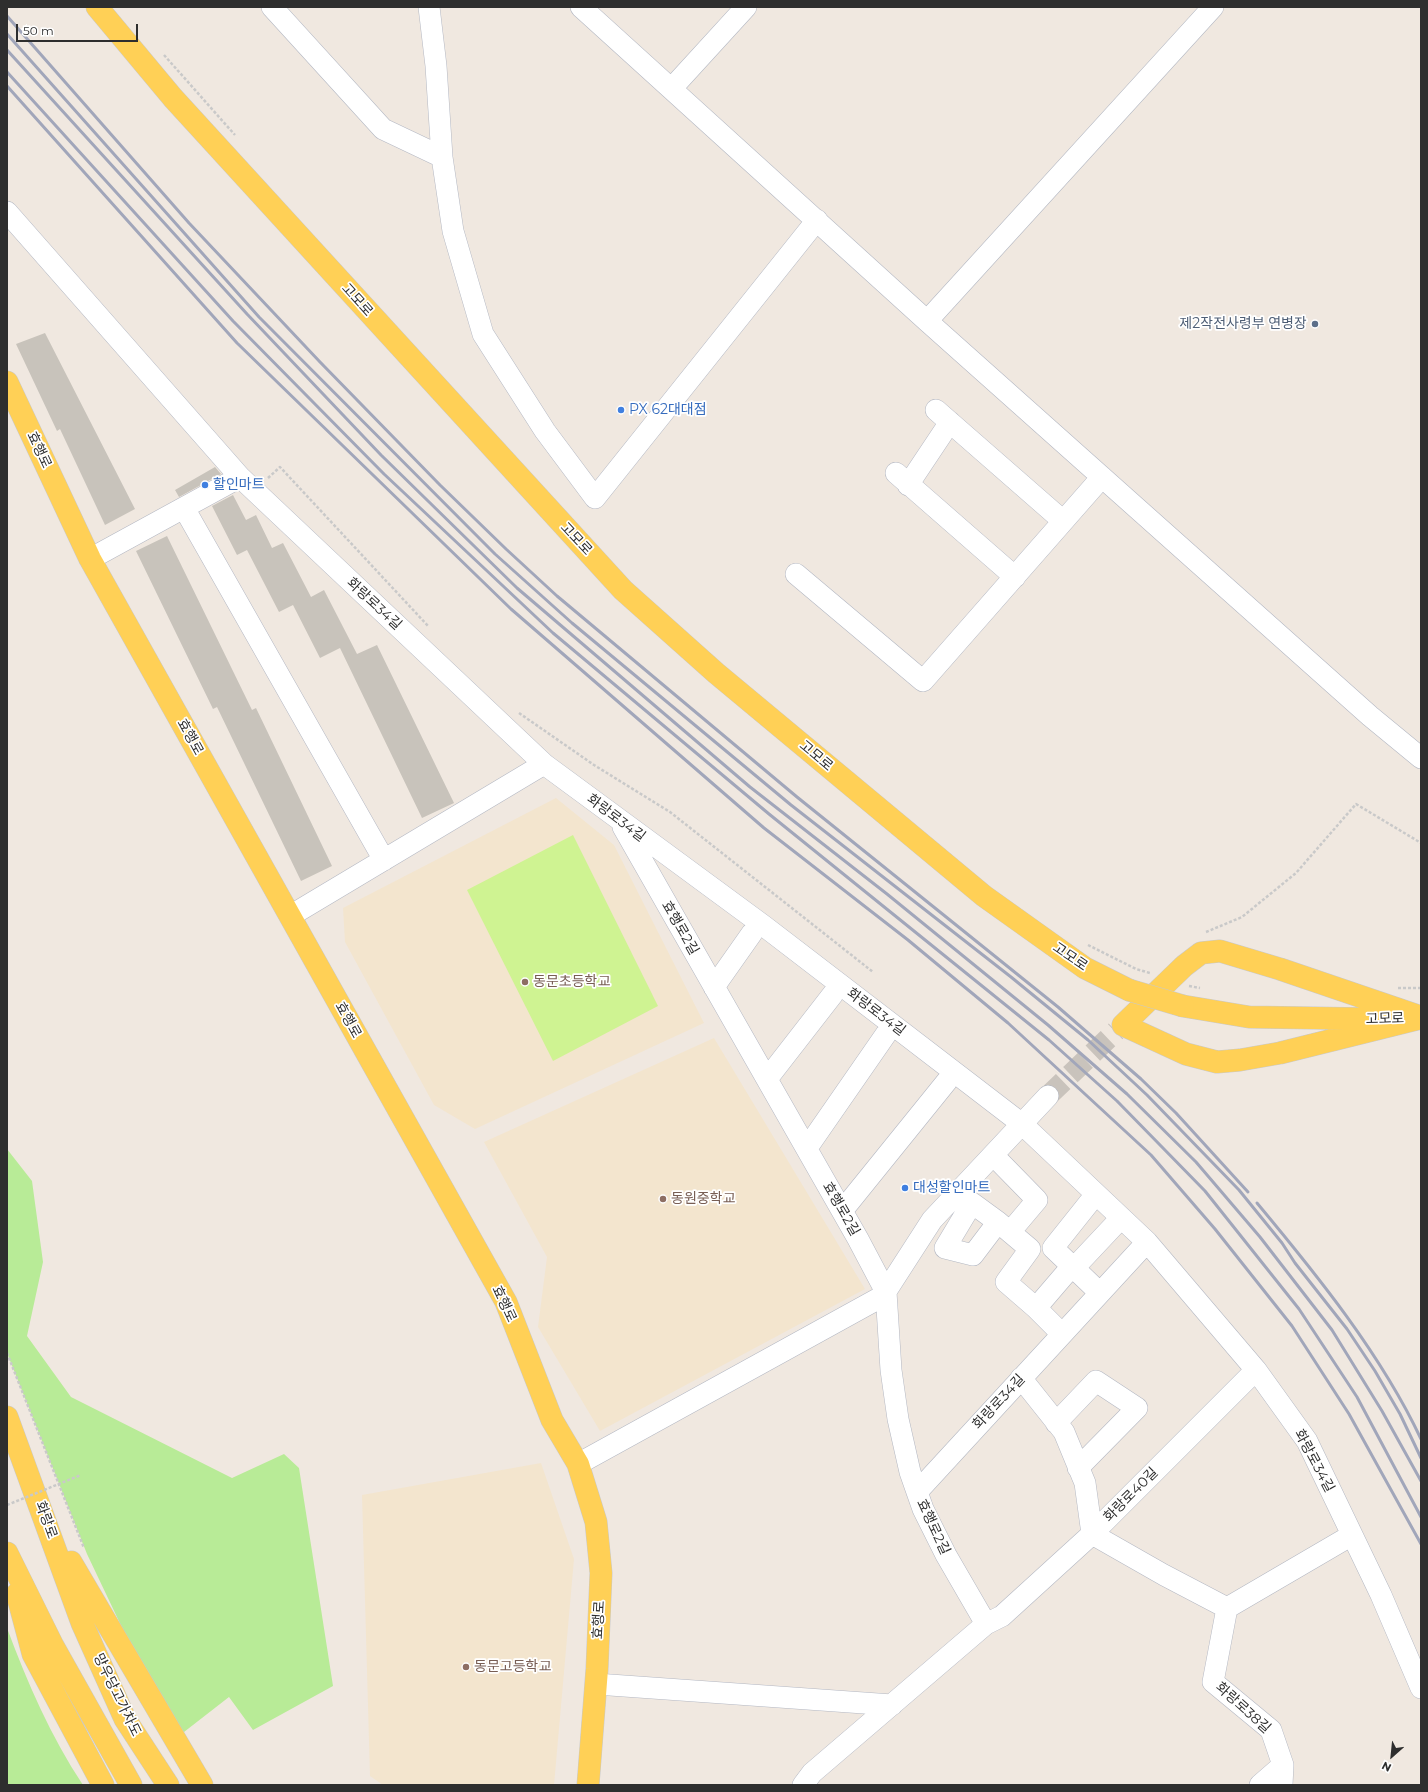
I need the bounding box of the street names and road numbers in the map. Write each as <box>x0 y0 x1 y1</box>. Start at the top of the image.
street label: 고모로 <box>338 280 376 320</box>
street label: 효행로 <box>23 429 55 471</box>
street label: 고모로 <box>557 519 595 559</box>
street label: 화랑로34길 <box>343 574 405 634</box>
street label: 효행로 <box>173 716 207 758</box>
street label: 고모로 <box>796 737 836 775</box>
street label: 화랑로34길 <box>584 791 648 845</box>
street label: 효행로2길 <box>658 898 702 958</box>
street label: 고모로 <box>1049 939 1091 975</box>
street label: 화랑로34길 <box>844 985 908 1039</box>
street label: 효행로 <box>331 999 365 1041</box>
street label: 고모로 <box>1365 1010 1405 1028</box>
street label: 효행로2길 <box>819 1179 863 1239</box>
street label: 효행로 <box>488 1283 520 1325</box>
street label: 화랑로34길 <box>969 1371 1029 1433</box>
street label: 화랑로34길 <box>1290 1427 1338 1495</box>
street label: 화랑로40길 <box>1100 1464 1162 1526</box>
street label: 효행로2길 <box>913 1497 953 1557</box>
street label: 화랑로 <box>31 1499 61 1541</box>
street label: 효행로 <box>590 1600 608 1640</box>
street label: 망우당고가차도 <box>90 1651 144 1739</box>
street label: 화랑로38길 <box>1212 1679 1274 1737</box>

